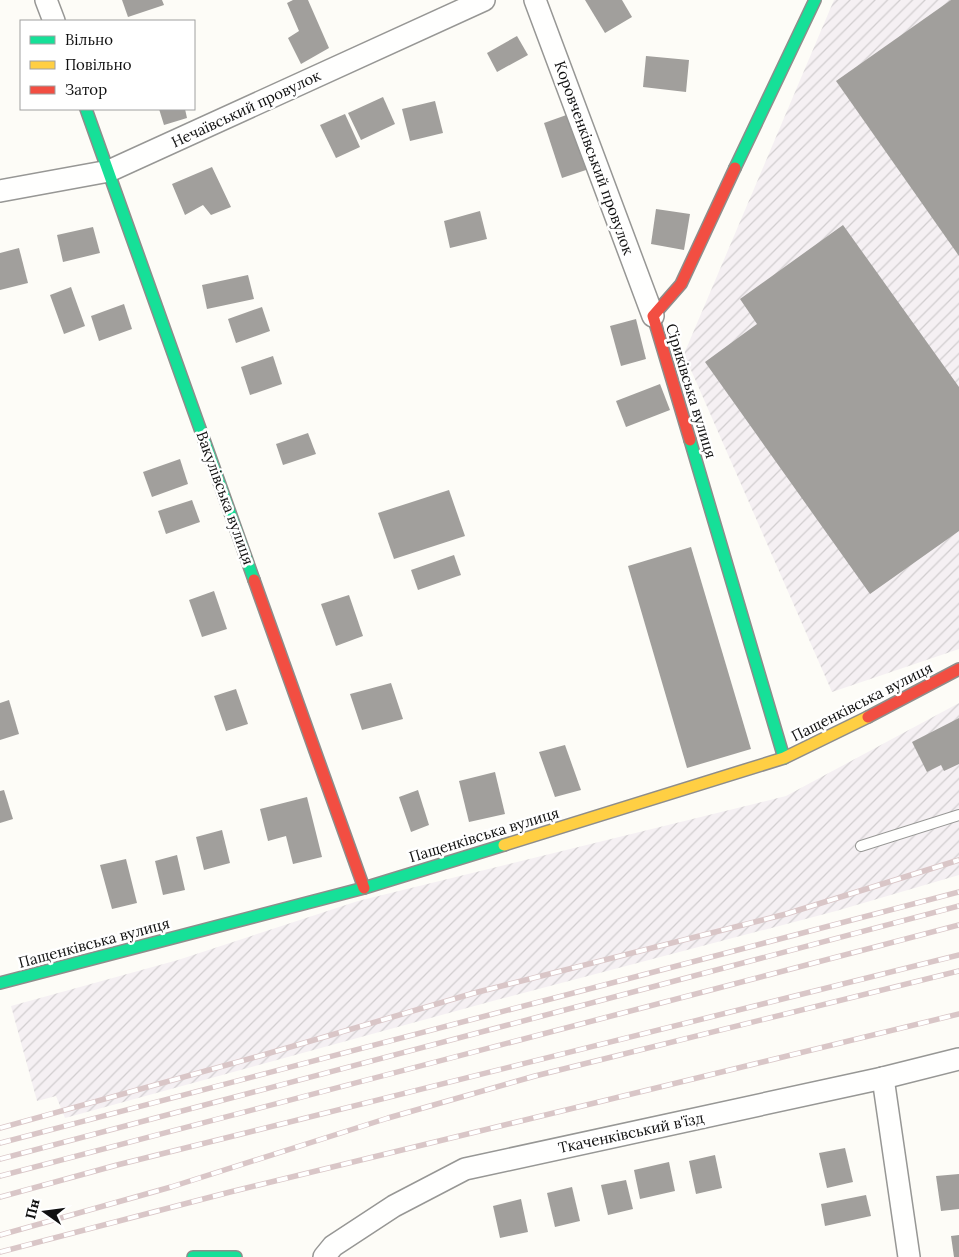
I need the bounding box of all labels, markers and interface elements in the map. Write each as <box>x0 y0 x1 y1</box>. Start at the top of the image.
legend <box>20 20 195 110</box>
text: Вільно <box>65 30 113 49</box>
text: Повільно <box>65 55 132 74</box>
street label: Коровченківський провулок <box>550 58 638 257</box>
street label: Нечаївський провулок <box>168 66 323 151</box>
text: Затор <box>65 80 107 99</box>
street label: Сіриківська вулиця <box>662 321 721 461</box>
street label: Вакулівська вулиця <box>192 428 258 567</box>
street label: Пащенківська вулиця <box>788 658 936 745</box>
street label: Пащенківська вулиця <box>407 803 561 866</box>
street label: Пащенківська вулиця <box>16 913 172 972</box>
street label: Ткаченківський в'їзд <box>556 1108 706 1157</box>
north arrow <box>20 1187 70 1237</box>
text: Пн <box>21 1197 44 1221</box>

